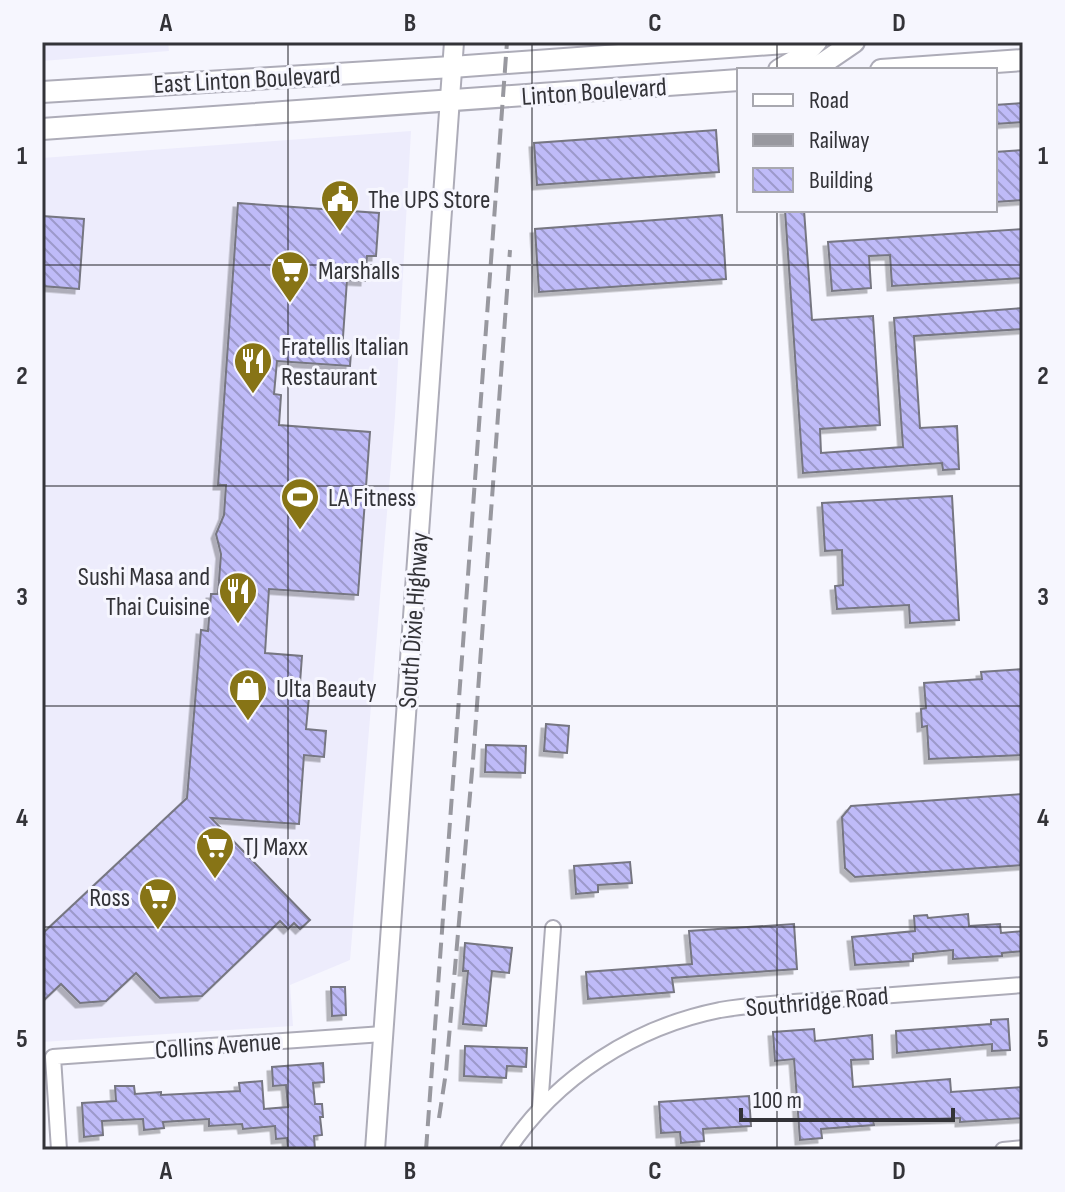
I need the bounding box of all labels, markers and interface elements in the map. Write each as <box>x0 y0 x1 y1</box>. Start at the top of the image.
text: A <box>159 8 173 39</box>
text: B <box>404 8 416 39</box>
text: C <box>648 8 662 39</box>
text: D <box>892 8 906 39</box>
street label: East Linton Boulevard <box>153 60 341 101</box>
legend <box>737 68 997 212</box>
street label: Linton Boulevard <box>520 72 668 113</box>
text: Road <box>809 86 849 115</box>
text: Railway <box>809 126 869 155</box>
text: 1 <box>17 141 27 172</box>
text: 1 <box>1038 141 1048 172</box>
text: Building <box>809 166 873 195</box>
public building icon: The UPS Store <box>319 178 361 233</box>
place label: The UPS Store <box>368 185 490 216</box>
supermarket icon: Marshalls <box>269 249 311 304</box>
place label: Marshalls <box>318 256 400 287</box>
place label: Fratellis Italian Restaurant <box>281 332 409 393</box>
restaurant icon: Fratellis Italian Restaurant <box>232 340 274 395</box>
text: 2 <box>16 361 28 392</box>
text: 2 <box>1037 361 1049 392</box>
sports icon: LA Fitness <box>279 476 321 531</box>
place label: LA Fitness <box>328 483 416 514</box>
street label: South Dixie Highway <box>393 531 436 709</box>
place label: Sushi Masa and Thai Cuisine <box>78 562 210 623</box>
restaurant icon: Sushi Masa and Thai Cuisine <box>217 570 259 625</box>
text: 3 <box>16 582 28 613</box>
text: 3 <box>1037 582 1049 613</box>
shop icon: Ulta Beauty <box>227 667 269 722</box>
place label: Ulta Beauty <box>276 674 377 705</box>
text: 4 <box>16 803 28 834</box>
text: 4 <box>1037 803 1049 834</box>
supermarket icon: TJ Maxx <box>194 825 236 880</box>
place label: TJ Maxx <box>243 832 308 863</box>
supermarket icon: Ross <box>137 876 179 931</box>
place label: Ross <box>89 883 130 914</box>
street label: Southridge Road <box>744 981 890 1024</box>
text: 5 <box>16 1024 28 1055</box>
text: 5 <box>1037 1024 1049 1055</box>
street label: Collins Avenue <box>154 1027 282 1066</box>
scale bar <box>741 1072 953 1122</box>
text: 100 m <box>753 1086 802 1115</box>
text: A <box>159 1156 173 1187</box>
text: B <box>404 1156 416 1187</box>
text: C <box>648 1156 662 1187</box>
text: D <box>892 1156 906 1187</box>

